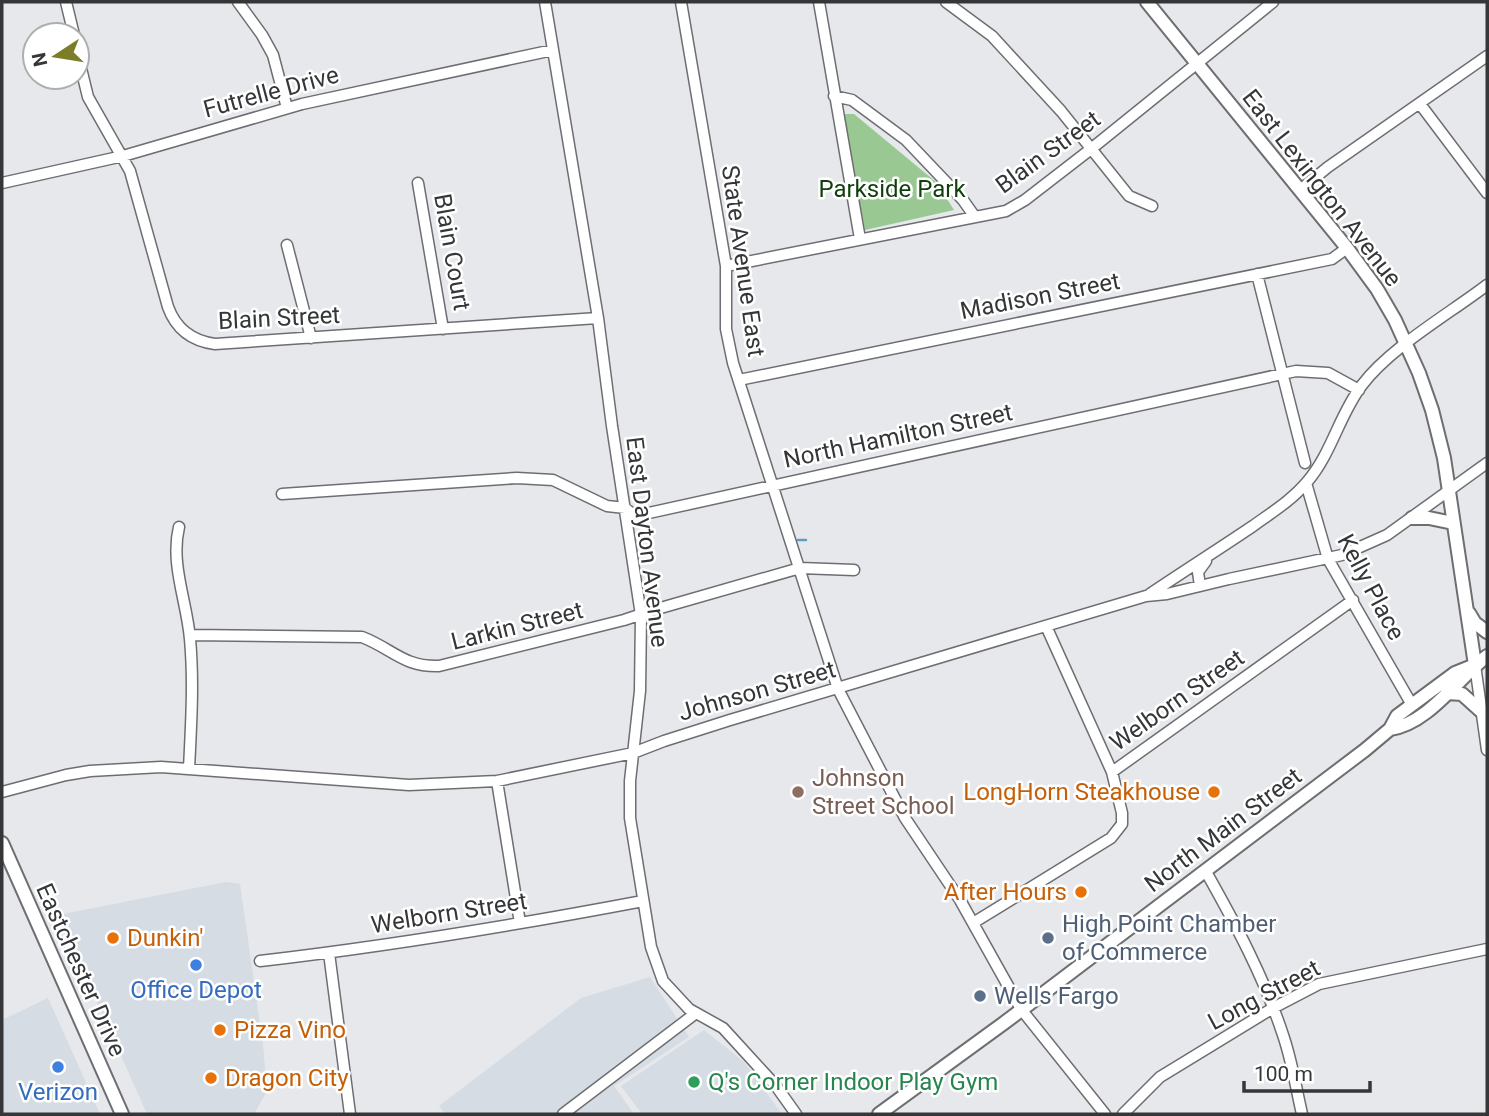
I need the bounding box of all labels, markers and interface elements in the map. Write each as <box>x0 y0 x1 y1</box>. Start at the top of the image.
north arrow <box>21 21 91 91</box>
text: N <box>27 50 53 68</box>
street label: Futrelle Drive <box>200 60 342 124</box>
street label: East Lexington Avenue <box>1236 84 1408 292</box>
street label: Blain Street <box>990 105 1106 199</box>
street label: State Avenue East <box>716 163 770 359</box>
park label: Parkside Park <box>818 175 966 203</box>
street label: Blain Court <box>428 191 476 313</box>
street label: Madison Street <box>958 267 1122 325</box>
street label: Blain Street <box>217 301 341 335</box>
street label: North Hamilton Street <box>781 398 1015 474</box>
street label: East Dayton Avenue <box>620 435 674 649</box>
street label: Kelly Place <box>1331 529 1411 645</box>
street label: Larkin Street <box>448 596 586 656</box>
street label: Welborn Street <box>1105 643 1250 757</box>
street label: Johnson Street <box>675 655 839 727</box>
street label: North Main Street <box>1139 762 1307 898</box>
place label: Johnson Street School <box>812 764 955 820</box>
place label: LongHorn Steakhouse <box>963 778 1200 806</box>
marker: Johnson Street School <box>790 784 806 800</box>
marker: LongHorn Steakhouse <box>1206 784 1222 800</box>
place label: After Hours <box>944 878 1067 906</box>
street label: Eastchester Drive <box>30 879 132 1061</box>
marker: After Hours <box>1073 884 1089 900</box>
street label: Welborn Street <box>369 887 529 939</box>
place label: High Point Chamber of Commerce <box>1062 910 1276 966</box>
place label: Dunkin' <box>127 924 203 952</box>
marker: Dunkin' <box>105 930 121 946</box>
marker: High Point Chamber of Commerce <box>1040 930 1056 946</box>
street label: Long Street <box>1203 954 1325 1036</box>
marker: Office Depot <box>188 957 204 973</box>
place label: Office Depot <box>130 976 262 1004</box>
place label: Wells Fargo <box>994 982 1119 1010</box>
marker: Wells Fargo <box>972 988 988 1004</box>
place label: Pizza Vino <box>234 1016 346 1044</box>
marker: Pizza Vino <box>212 1022 228 1038</box>
scale bar <box>1244 1050 1370 1094</box>
marker: Verizon <box>50 1059 66 1075</box>
text: 100 m <box>1254 1062 1313 1086</box>
place label: Dragon City <box>225 1064 349 1092</box>
place label: Q's Corner Indoor Play Gym <box>708 1068 998 1096</box>
marker: Dragon City <box>203 1070 219 1086</box>
marker: Q's Corner Indoor Play Gym <box>686 1074 702 1090</box>
place label: Verizon <box>18 1078 98 1106</box>

